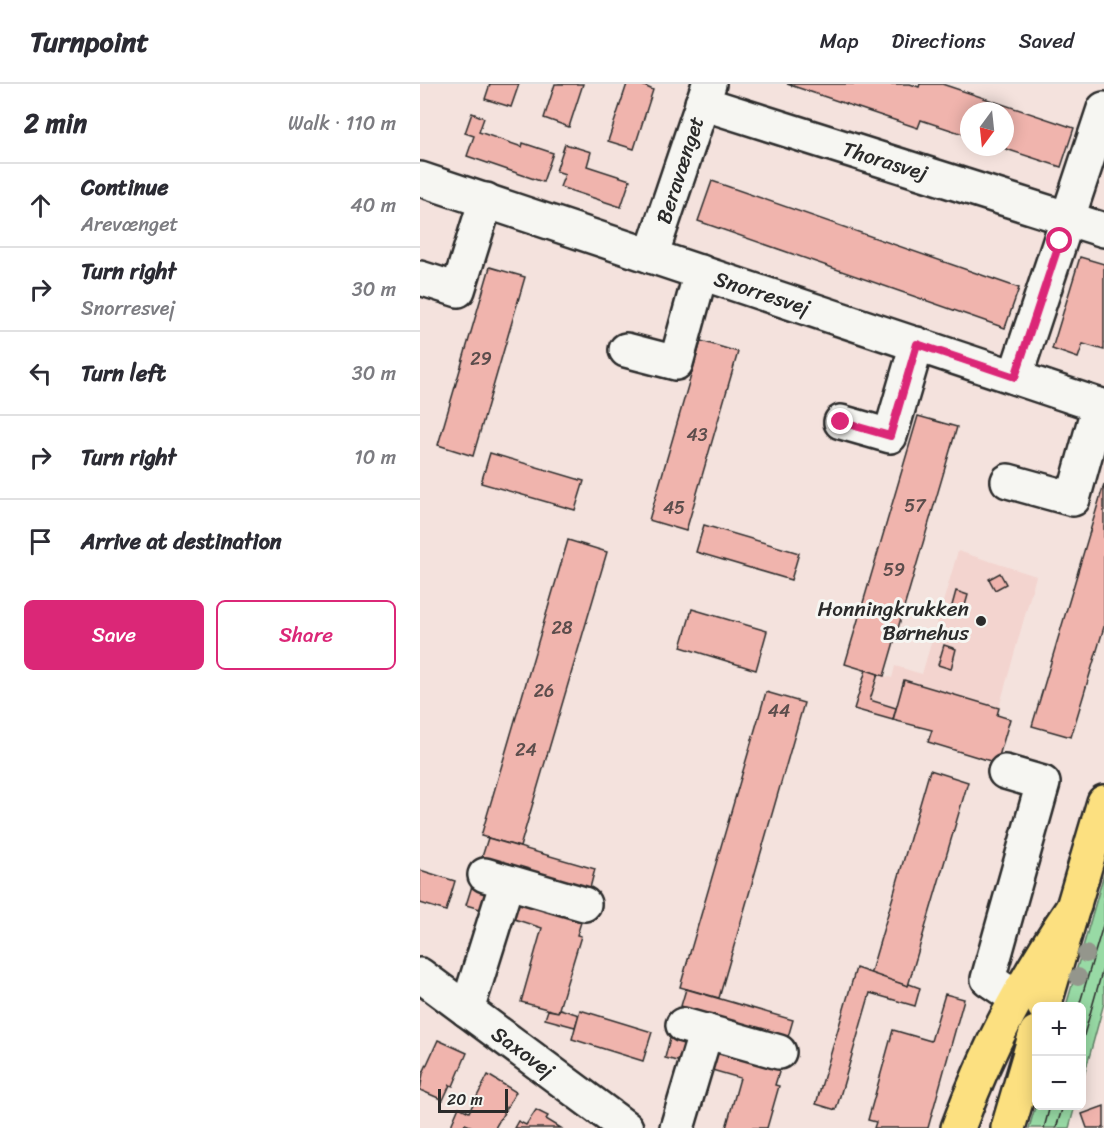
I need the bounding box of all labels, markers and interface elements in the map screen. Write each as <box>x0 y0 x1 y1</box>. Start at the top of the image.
text: Turnpoint <box>30 17 149 66</box>
text: Map <box>820 22 858 60</box>
text: Directions <box>891 22 986 60</box>
text: Saved <box>1019 22 1074 60</box>
text: 2 min <box>24 100 87 146</box>
north arrow <box>960 102 1014 156</box>
text: Walk · 110 m <box>288 106 396 141</box>
street label: Beravænget <box>645 111 715 229</box>
street label: Thorasvej <box>837 130 933 192</box>
text: Continue <box>81 168 169 207</box>
text: 40 m <box>350 188 396 223</box>
icon: ahead <box>24 189 57 222</box>
text: Arevænget <box>81 207 178 242</box>
route start <box>1046 227 1072 253</box>
text: Turn right <box>81 252 176 291</box>
street label: Snorresvej <box>709 260 816 327</box>
text: 30 m <box>352 272 396 307</box>
icon: right <box>24 273 57 306</box>
text: Snorresvej <box>81 291 175 326</box>
house number: 29 <box>470 343 492 375</box>
text: Turn left <box>81 354 166 393</box>
text: 30 m <box>352 356 396 391</box>
icon: left <box>24 357 57 390</box>
route end <box>827 408 853 434</box>
house number: 43 <box>686 419 708 451</box>
text: Turn right <box>81 438 176 477</box>
text: 10 m <box>354 440 396 475</box>
icon: right <box>24 441 57 474</box>
house number: 57 <box>904 490 927 522</box>
house number: 45 <box>663 492 685 524</box>
text: Arrive at destination <box>81 522 282 561</box>
icon: arrive <box>24 525 57 558</box>
house number: 59 <box>883 554 905 586</box>
place label: Honningkrukken Børnehus <box>818 590 969 652</box>
button: Save <box>24 600 204 670</box>
button: Share <box>216 600 396 670</box>
house number: 28 <box>551 612 573 644</box>
marker: Honningkrukken Børnehus <box>974 614 988 628</box>
house number: 26 <box>534 675 554 707</box>
house number: 44 <box>768 695 790 727</box>
house number: 24 <box>515 734 537 766</box>
map controls <box>1032 1002 1086 1110</box>
button: + <box>1032 1002 1086 1056</box>
street label: Saxovej <box>483 1016 564 1089</box>
button: − <box>1032 1056 1086 1110</box>
text: 20 m <box>447 1085 483 1114</box>
scale bar <box>438 1086 508 1114</box>

